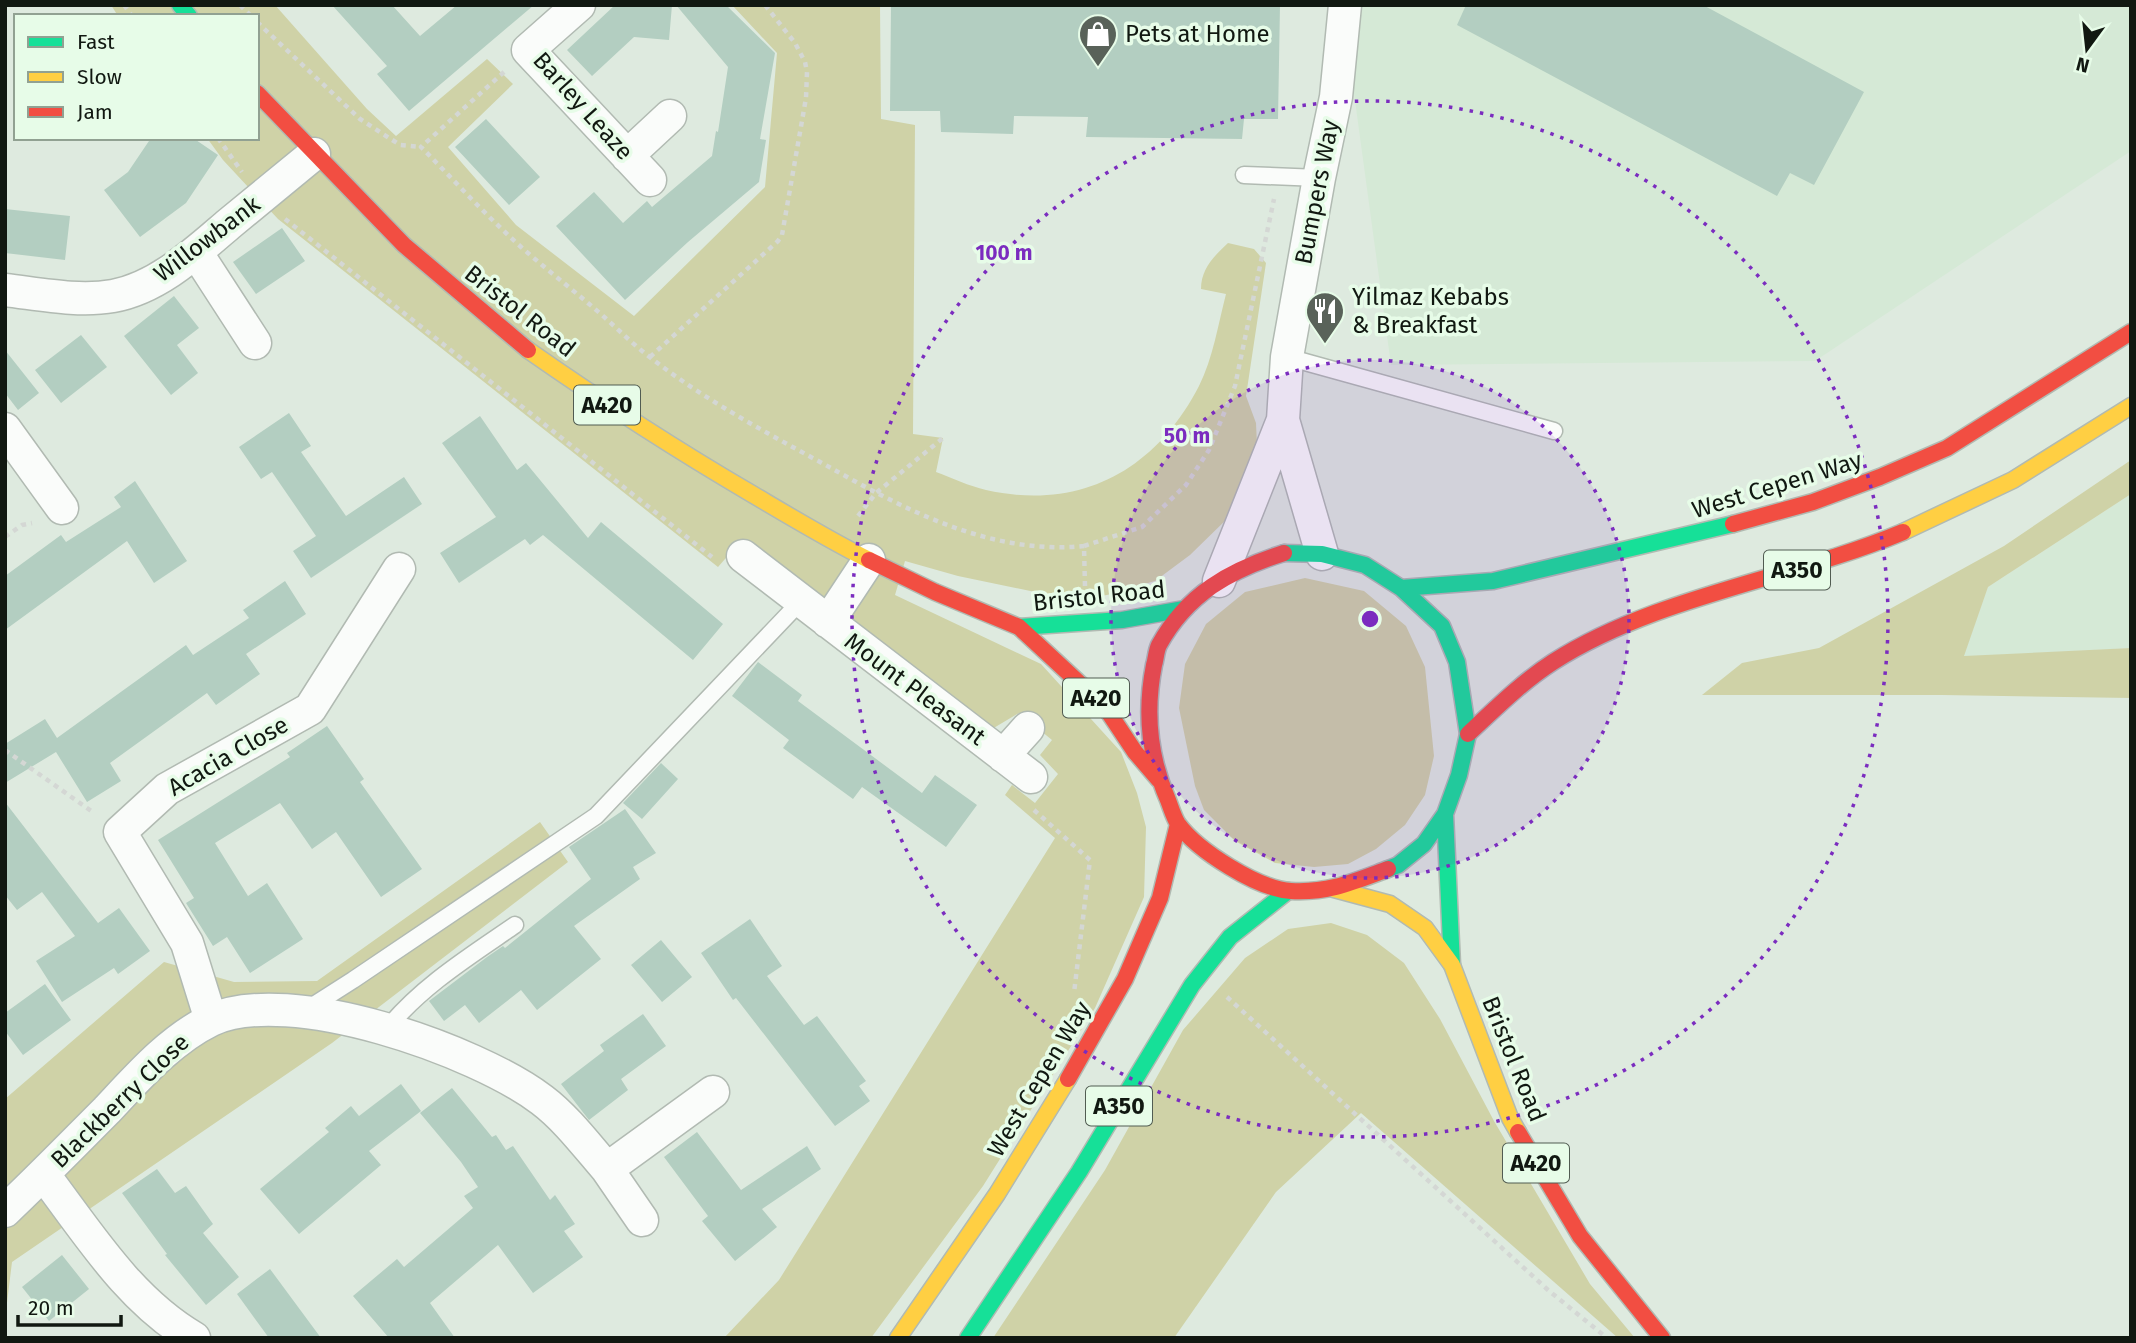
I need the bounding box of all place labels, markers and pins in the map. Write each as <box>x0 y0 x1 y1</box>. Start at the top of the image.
shop icon: Pets at Home <box>1077 13 1119 68</box>
place label: Pets at Home <box>1125 20 1270 48</box>
place label: Yilmaz Kebabs & Breakfast <box>1352 283 1509 339</box>
restaurant icon: Yilmaz Kebabs & Breakfast <box>1304 290 1346 345</box>
centre of rings <box>1358 607 1382 631</box>

